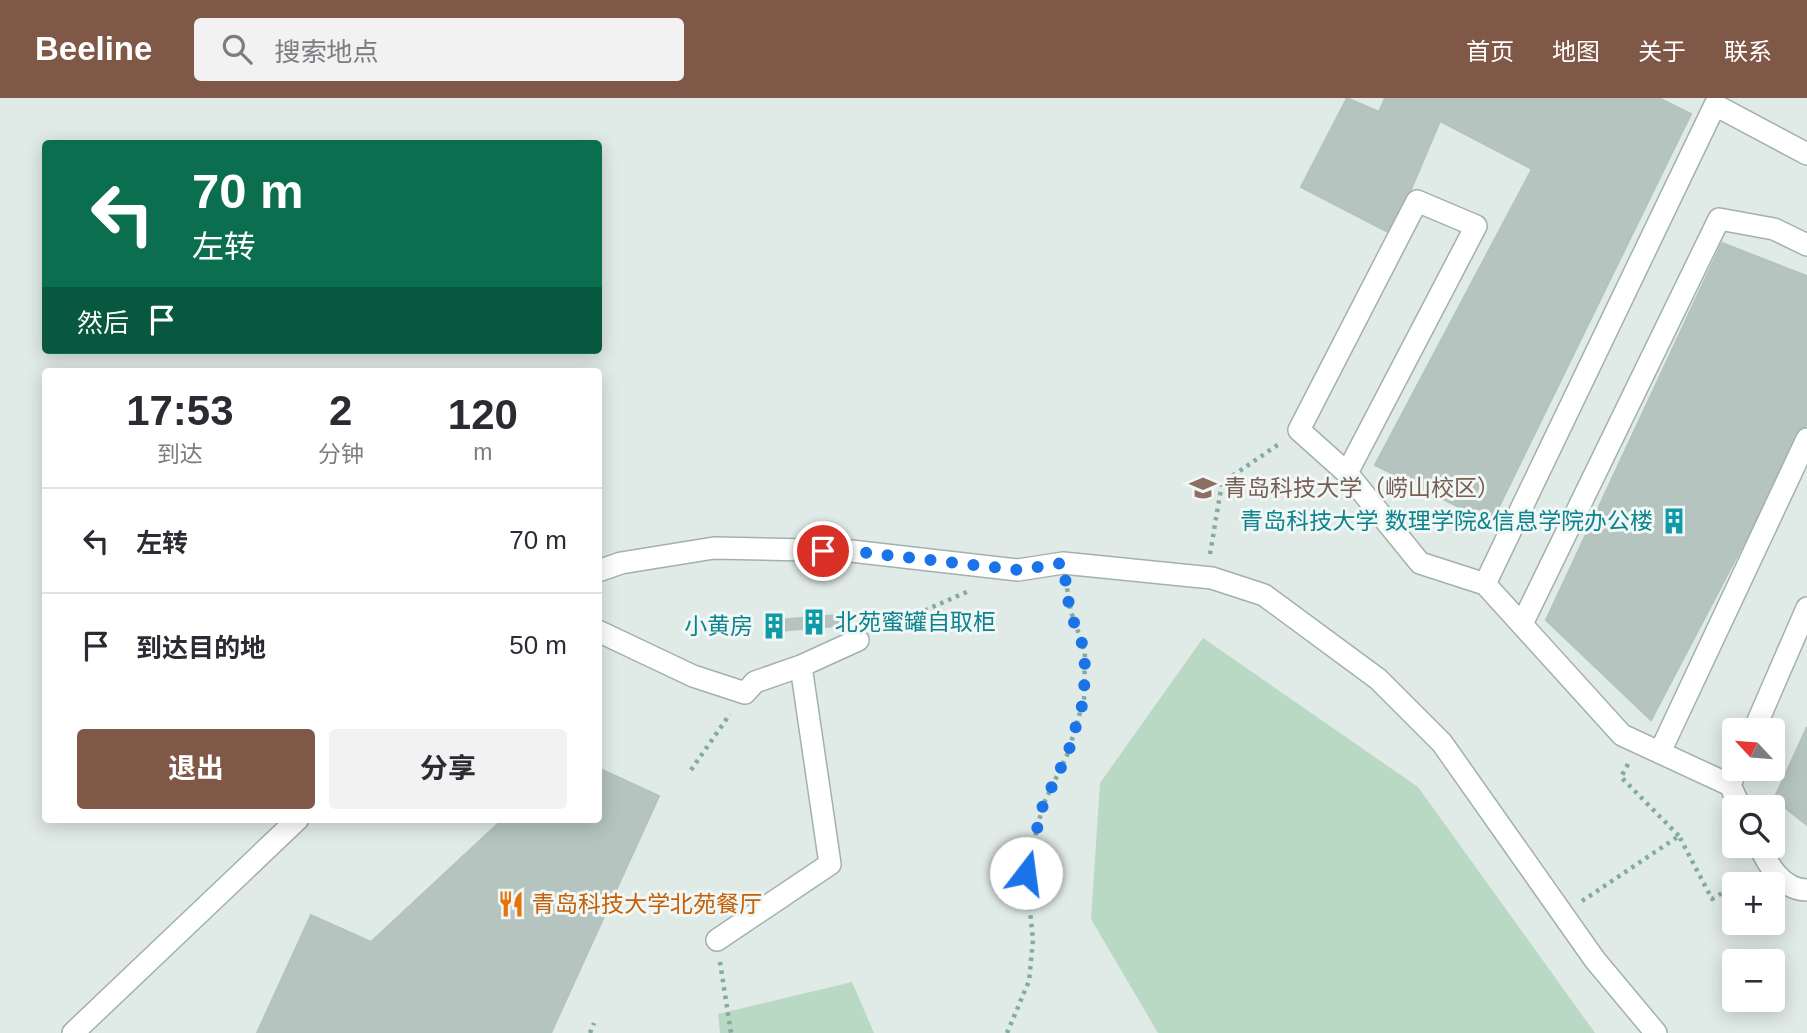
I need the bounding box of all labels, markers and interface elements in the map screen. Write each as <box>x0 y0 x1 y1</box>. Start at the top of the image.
search box <box>194 18 684 81</box>
text: Beeline <box>35 30 152 67</box>
icon: search <box>218 30 256 68</box>
text: 搜索地点 <box>274 37 378 67</box>
text: 首页 <box>1466 38 1514 65</box>
text: 地图 <box>1552 38 1600 65</box>
text: 关于 <box>1638 38 1686 65</box>
text: 联系 <box>1724 38 1772 65</box>
text: 70 m <box>192 164 304 218</box>
icon: left <box>77 168 168 259</box>
text: 左转 <box>192 229 256 265</box>
icon: arrive <box>143 301 181 339</box>
text: 然后 <box>77 308 129 338</box>
text: 17:53 <box>126 387 234 434</box>
text: 2 <box>329 387 352 434</box>
text: 120 <box>448 391 518 438</box>
text: m <box>473 439 492 465</box>
text: 到达 <box>157 441 203 467</box>
text: 分钟 <box>318 441 364 467</box>
school or university icon: 青岛科技大学（崂山校区） <box>1188 473 1218 503</box>
place label: 青岛科技大学（崂山校区） <box>1224 475 1500 501</box>
building icon: 青岛科技大学 数理学院&信息学院办公楼 <box>1659 506 1689 536</box>
place label: 青岛科技大学 数理学院&信息学院办公楼 <box>1240 508 1653 534</box>
pin <box>793 521 853 581</box>
icon: left <box>77 522 115 560</box>
text: 70 m <box>509 525 567 555</box>
text: 左转 <box>136 528 188 558</box>
icon: arrive <box>804 532 842 570</box>
building icon: 北苑蜜罐自取柜 <box>799 607 829 637</box>
place label: 北苑蜜罐自取柜 <box>835 609 996 635</box>
building icon: 小黄房 <box>759 611 789 641</box>
place label: 小黄房 <box>684 613 753 639</box>
icon: arrive <box>77 627 115 665</box>
text: 50 m <box>509 630 567 660</box>
text: 到达目的地 <box>136 633 266 663</box>
north arrow <box>1722 718 1785 780</box>
map controls <box>1722 718 1785 1012</box>
button: 退出 <box>77 729 315 809</box>
button: 分享 <box>329 729 567 809</box>
button: search <box>1722 795 1785 858</box>
position arrow <box>989 836 1063 910</box>
button: + <box>1722 872 1785 935</box>
restaurant icon: 青岛科技大学北苑餐厅 <box>496 889 526 919</box>
place label: 青岛科技大学北苑餐厅 <box>532 891 762 917</box>
button: − <box>1722 949 1785 1012</box>

